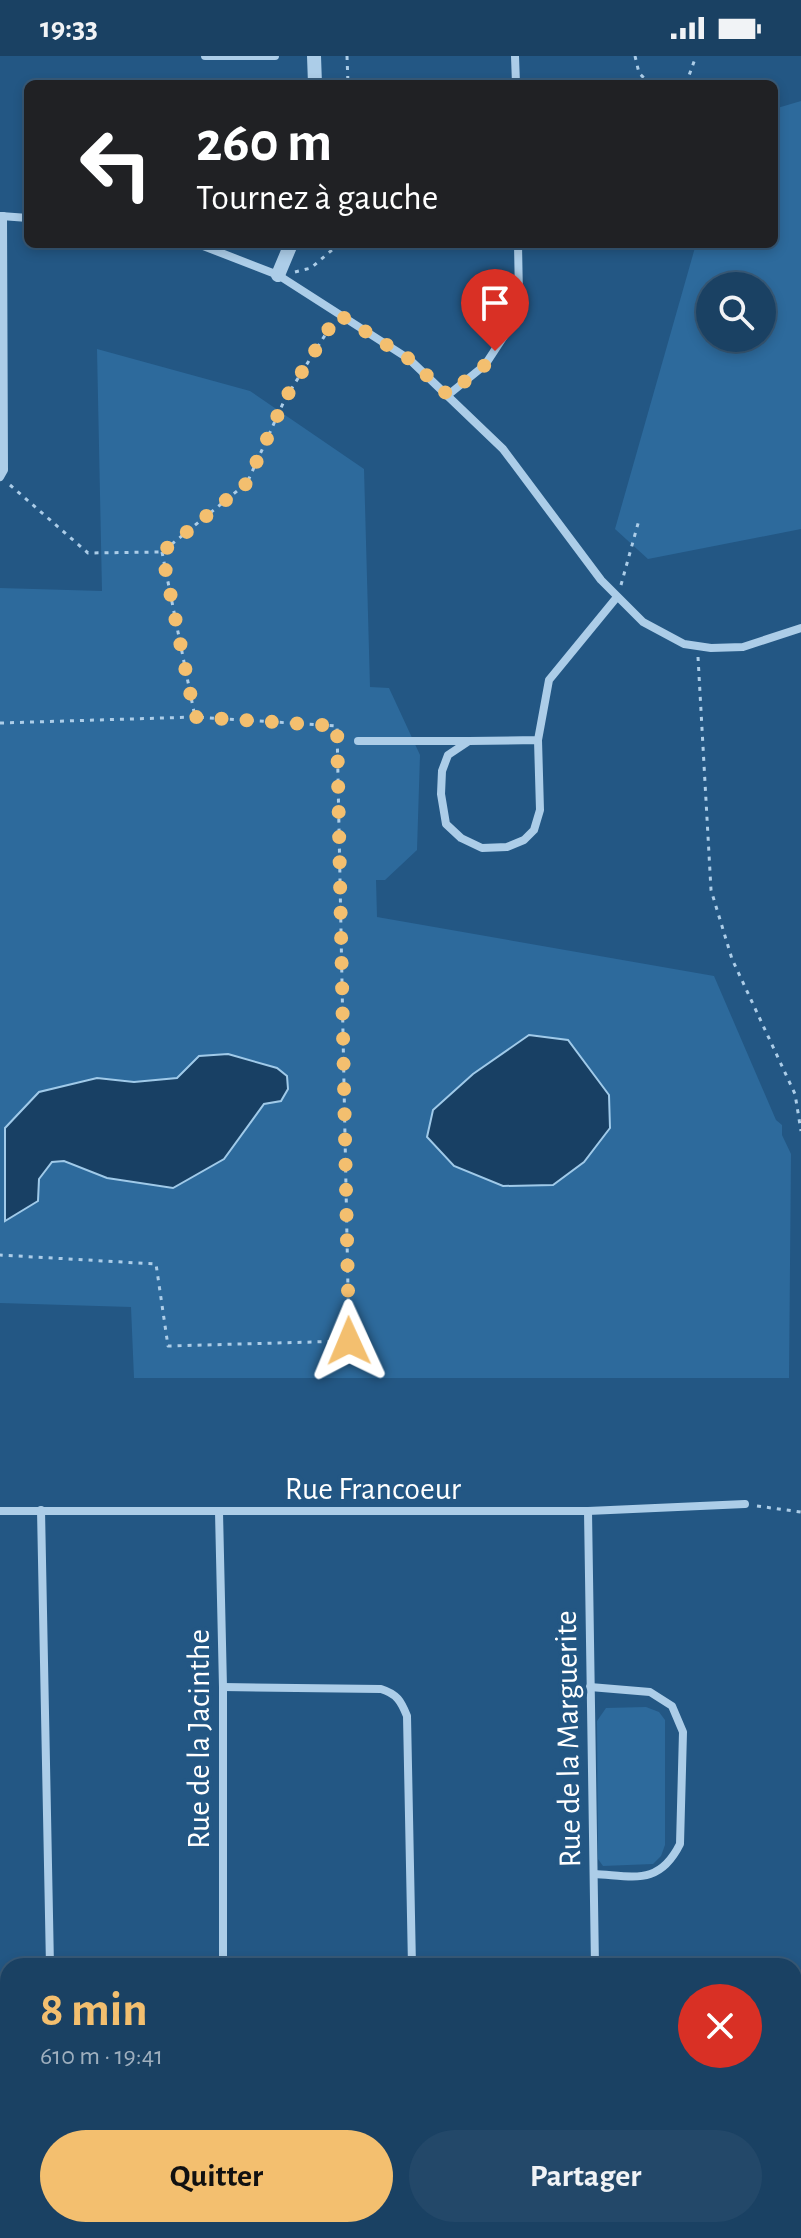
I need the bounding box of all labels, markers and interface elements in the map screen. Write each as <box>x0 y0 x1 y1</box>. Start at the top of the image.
text: 19:33 <box>40 13 98 43</box>
icon: left <box>64 112 168 216</box>
text: 260 m <box>196 115 332 171</box>
text: Tournez à gauche <box>196 180 438 216</box>
pin <box>461 269 529 351</box>
map controls <box>696 272 776 352</box>
button: search <box>696 272 776 352</box>
icon: arrive <box>473 281 517 325</box>
position arrow <box>307 1299 391 1383</box>
street label: Rue Francoeur <box>285 1473 462 1505</box>
street label: Rue de la Marguerite <box>550 1610 586 1868</box>
street label: Rue de la Jacinthe <box>183 1629 215 1849</box>
button: close <box>678 1984 762 2068</box>
text: 8 min <box>40 1987 148 2035</box>
text: 610 m · 19:41 <box>40 2043 163 2069</box>
button: Quitter <box>40 2130 393 2222</box>
button: Partager <box>409 2130 762 2222</box>

